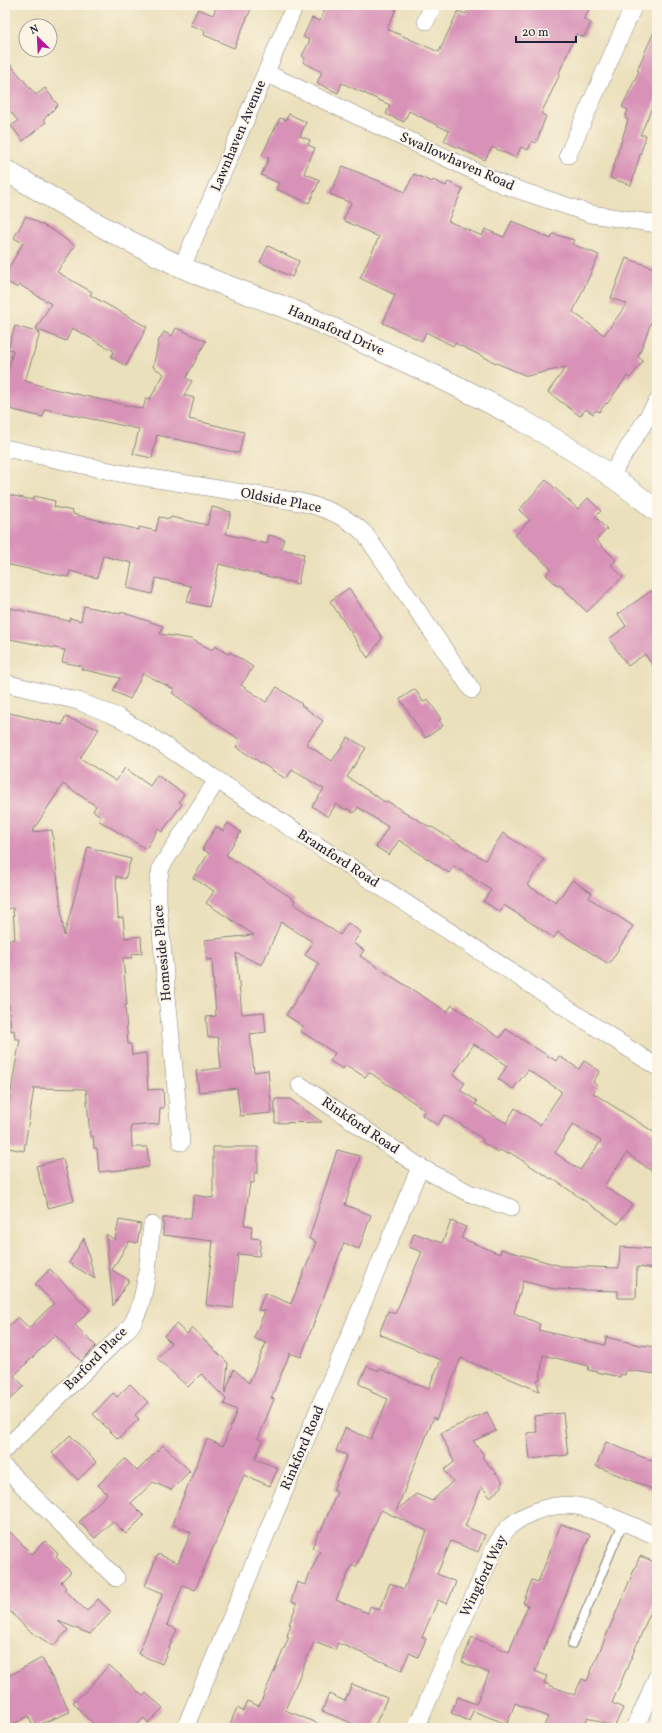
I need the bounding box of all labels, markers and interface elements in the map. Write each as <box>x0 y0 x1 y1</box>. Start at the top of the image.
north arrow <box>18 18 58 58</box>
scale bar <box>516 18 576 44</box>
text: N <box>28 22 41 39</box>
text: 20 m <box>522 25 549 41</box>
street label: Lawnhaven Avenue <box>207 77 271 195</box>
street label: Swallowhaven Road <box>397 128 517 196</box>
street label: Hannaford Drive <box>285 301 388 361</box>
street label: Oldside Place <box>239 484 323 518</box>
street label: Bramford Road <box>293 825 383 893</box>
street label: Homeside Place <box>149 904 177 1002</box>
street label: Rinkford Road <box>317 1093 403 1159</box>
street label: Barford Place <box>60 1323 132 1395</box>
street label: Rinkford Road <box>277 1403 329 1493</box>
street label: Wingford Way <box>456 1531 512 1620</box>

